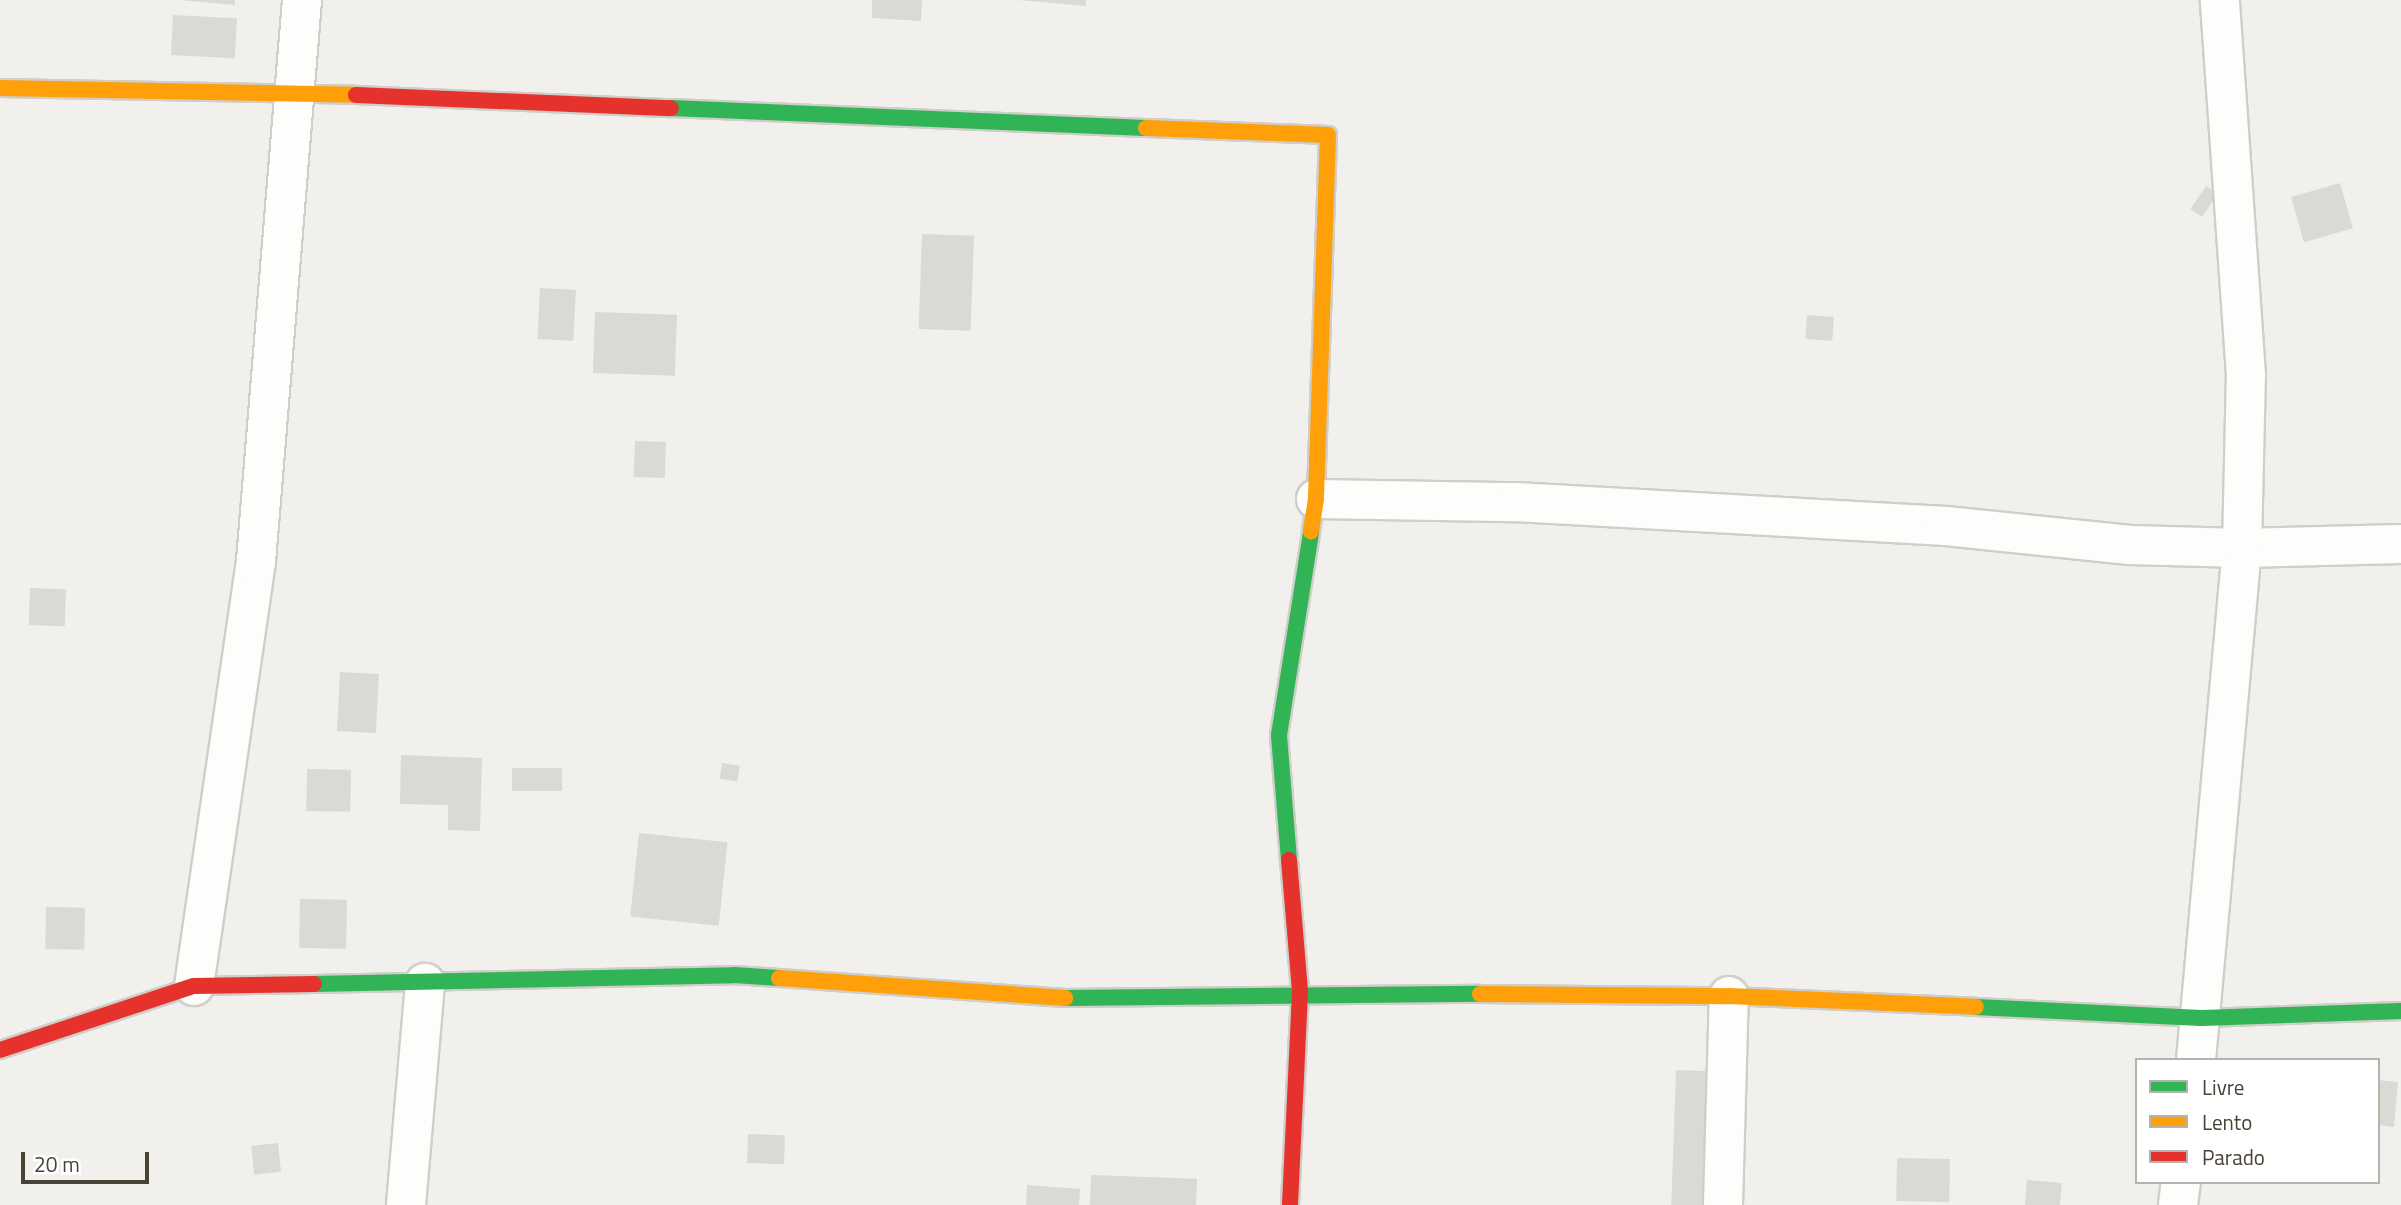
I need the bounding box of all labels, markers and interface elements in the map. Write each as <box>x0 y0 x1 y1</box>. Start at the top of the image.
legend <box>2135 1058 2380 1184</box>
text: Livre <box>2202 1071 2244 1103</box>
text: Lento <box>2202 1106 2252 1138</box>
scale bar <box>24 1138 152 1182</box>
text: Parado <box>2202 1141 2265 1173</box>
text: 20 m <box>34 1148 80 1180</box>

